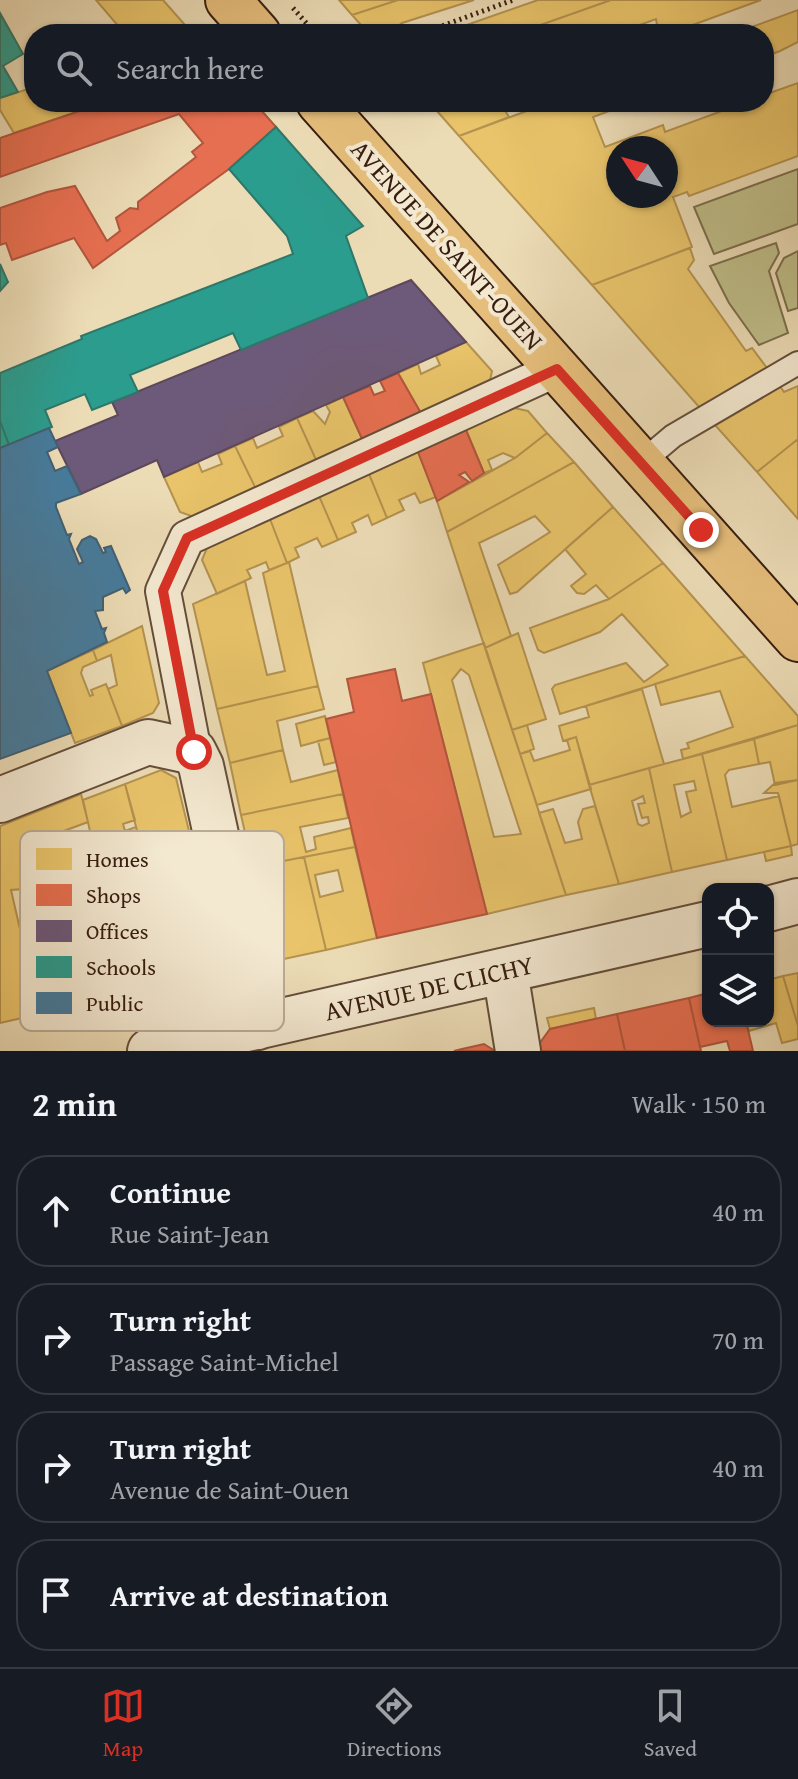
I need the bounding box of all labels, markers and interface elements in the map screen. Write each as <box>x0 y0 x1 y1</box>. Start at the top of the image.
search box <box>24 24 774 112</box>
icon: search <box>52 46 96 90</box>
text: Search here <box>116 46 264 90</box>
street label: AVENUE DE SAINT-OUEN <box>342 131 553 359</box>
north arrow <box>606 136 678 208</box>
route end <box>683 512 719 548</box>
route start <box>176 734 212 770</box>
legend <box>20 831 284 1031</box>
text: Homes <box>86 843 149 875</box>
text: Shops <box>86 879 141 911</box>
map controls <box>702 883 774 1027</box>
button: locate <box>702 883 774 955</box>
text: Offices <box>86 915 148 947</box>
street label: AVENUE DE CLICHY <box>321 944 538 1031</box>
text: Schools <box>86 951 156 983</box>
button: layers <box>702 955 774 1027</box>
text: Public <box>86 987 143 1019</box>
text: 2 min <box>32 1079 117 1128</box>
text: Walk · 150 m <box>632 1084 766 1123</box>
text: Continue <box>110 1170 231 1214</box>
icon: ahead <box>34 1189 78 1233</box>
text: 40 m <box>712 1192 764 1231</box>
text: Rue Saint-Jean <box>110 1214 269 1253</box>
text: Turn right <box>110 1298 251 1342</box>
icon: right <box>34 1317 78 1361</box>
text: 70 m <box>712 1320 764 1359</box>
text: Passage Saint-Michel <box>110 1342 339 1381</box>
text: Turn right <box>110 1426 251 1470</box>
icon: right <box>34 1445 78 1489</box>
text: 40 m <box>712 1448 764 1487</box>
text: Avenue de Saint-Ouen <box>110 1470 349 1509</box>
icon: arrive <box>34 1573 78 1617</box>
text: Arrive at destination <box>110 1573 388 1617</box>
tab: Map <box>101 1684 145 1764</box>
tab: Directions <box>347 1684 442 1764</box>
tab: Saved <box>644 1684 697 1764</box>

